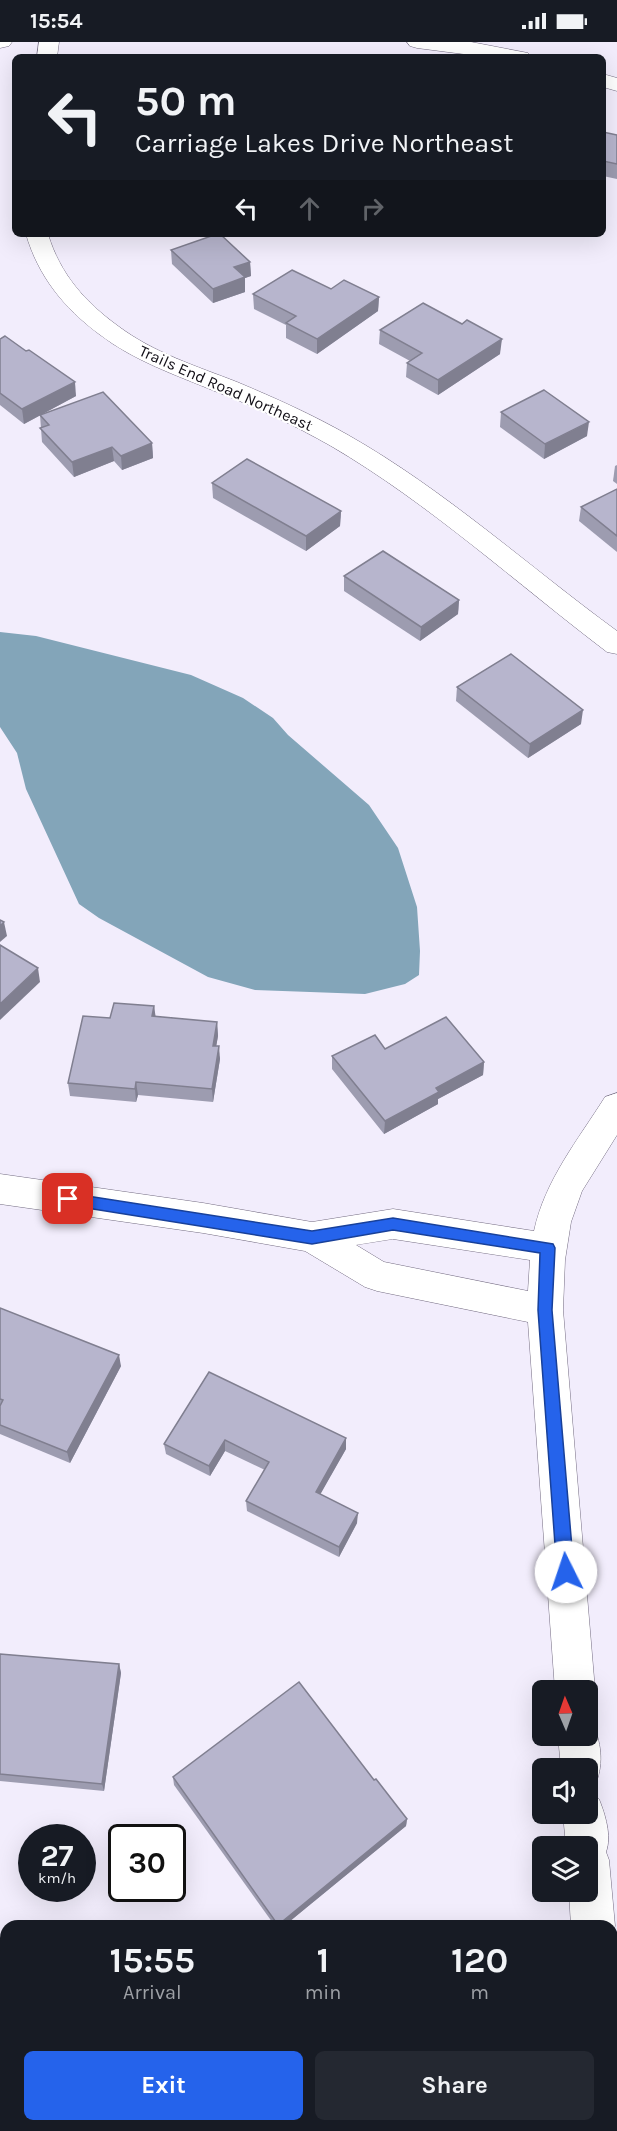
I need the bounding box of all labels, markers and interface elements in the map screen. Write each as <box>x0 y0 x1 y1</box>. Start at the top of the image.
text: 15:54 <box>30 8 82 34</box>
text: 50 m <box>135 76 237 126</box>
icon: left <box>36 78 114 156</box>
text: Carriage Lakes Drive Northeast <box>135 127 514 159</box>
icon: left <box>230 192 263 225</box>
icon: ahead <box>293 192 326 225</box>
icon: right <box>356 192 389 225</box>
street label: Trails End Road Northeast <box>136 341 316 435</box>
pin <box>42 1173 93 1224</box>
icon: arrive <box>51 1182 84 1215</box>
position arrow <box>534 1540 598 1604</box>
north arrow <box>532 1680 598 1746</box>
map controls <box>532 1680 598 1902</box>
button: sound <box>532 1758 598 1824</box>
speed limit sign: 30 <box>108 1824 186 1902</box>
button: layers <box>532 1836 598 1902</box>
text: 27 <box>40 1838 74 1874</box>
text: km/h <box>38 1869 76 1887</box>
text: 15:55 <box>110 1939 195 1981</box>
text: 1 <box>317 1939 329 1981</box>
text: 120 <box>451 1939 508 1981</box>
text: Arrival <box>123 1981 182 2004</box>
text: min <box>305 1981 341 2004</box>
text: m <box>470 1981 489 2004</box>
button: Exit <box>24 2051 303 2120</box>
button: Share <box>315 2051 594 2120</box>

